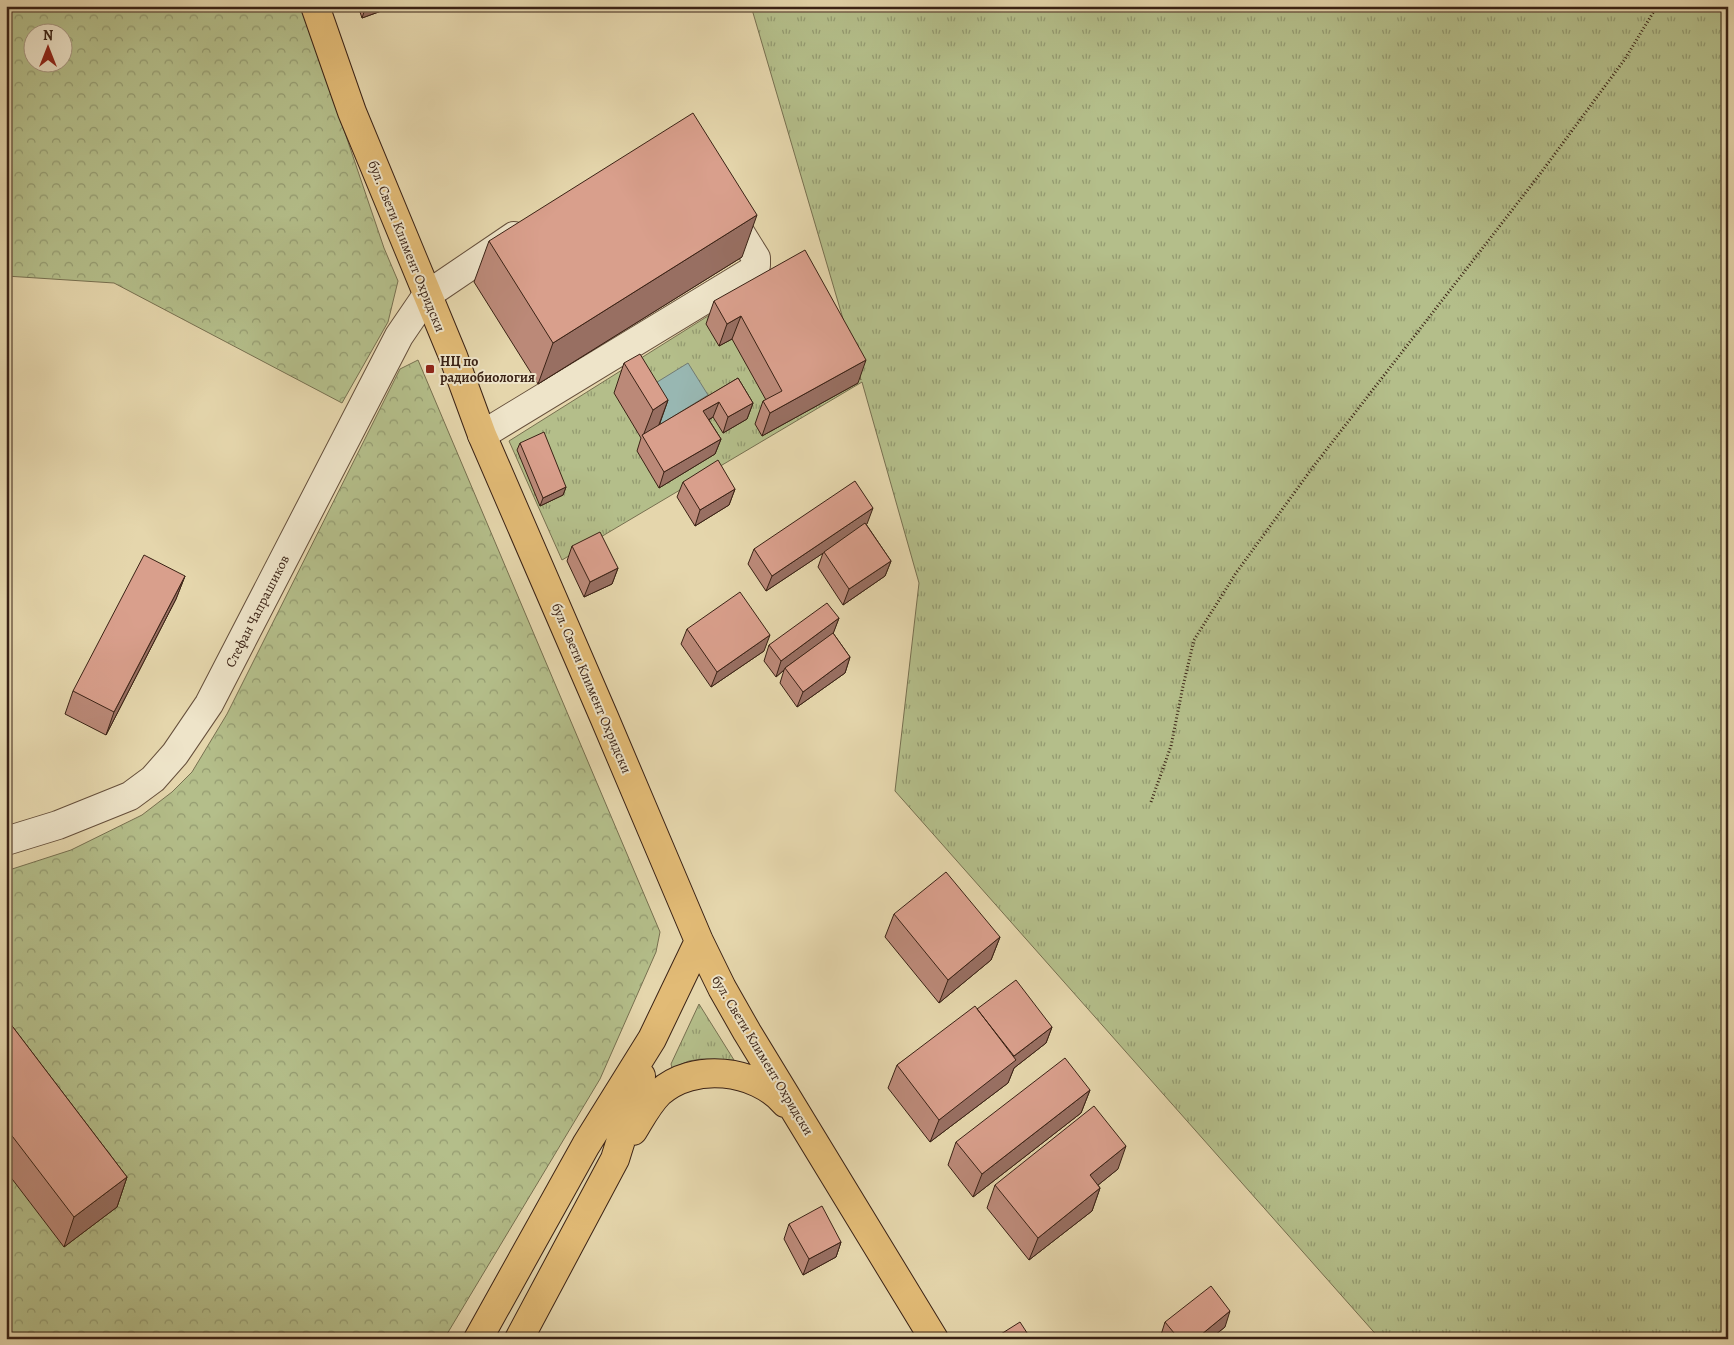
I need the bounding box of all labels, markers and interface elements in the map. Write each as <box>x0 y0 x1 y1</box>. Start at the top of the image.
north arrow <box>22 22 72 72</box>
text: N <box>43 26 53 45</box>
street label: бул. Свети Климент Охридски <box>363 158 450 335</box>
place label: НЦ по радиобиология <box>440 352 535 387</box>
marker: НЦ по радиобиология <box>424 363 436 375</box>
street label: Стефан Чапрашиков <box>221 551 294 671</box>
street label: бул. Свети Климент Охридски <box>547 600 636 776</box>
street label: бул. Свети Климент Охридски <box>707 972 818 1139</box>

